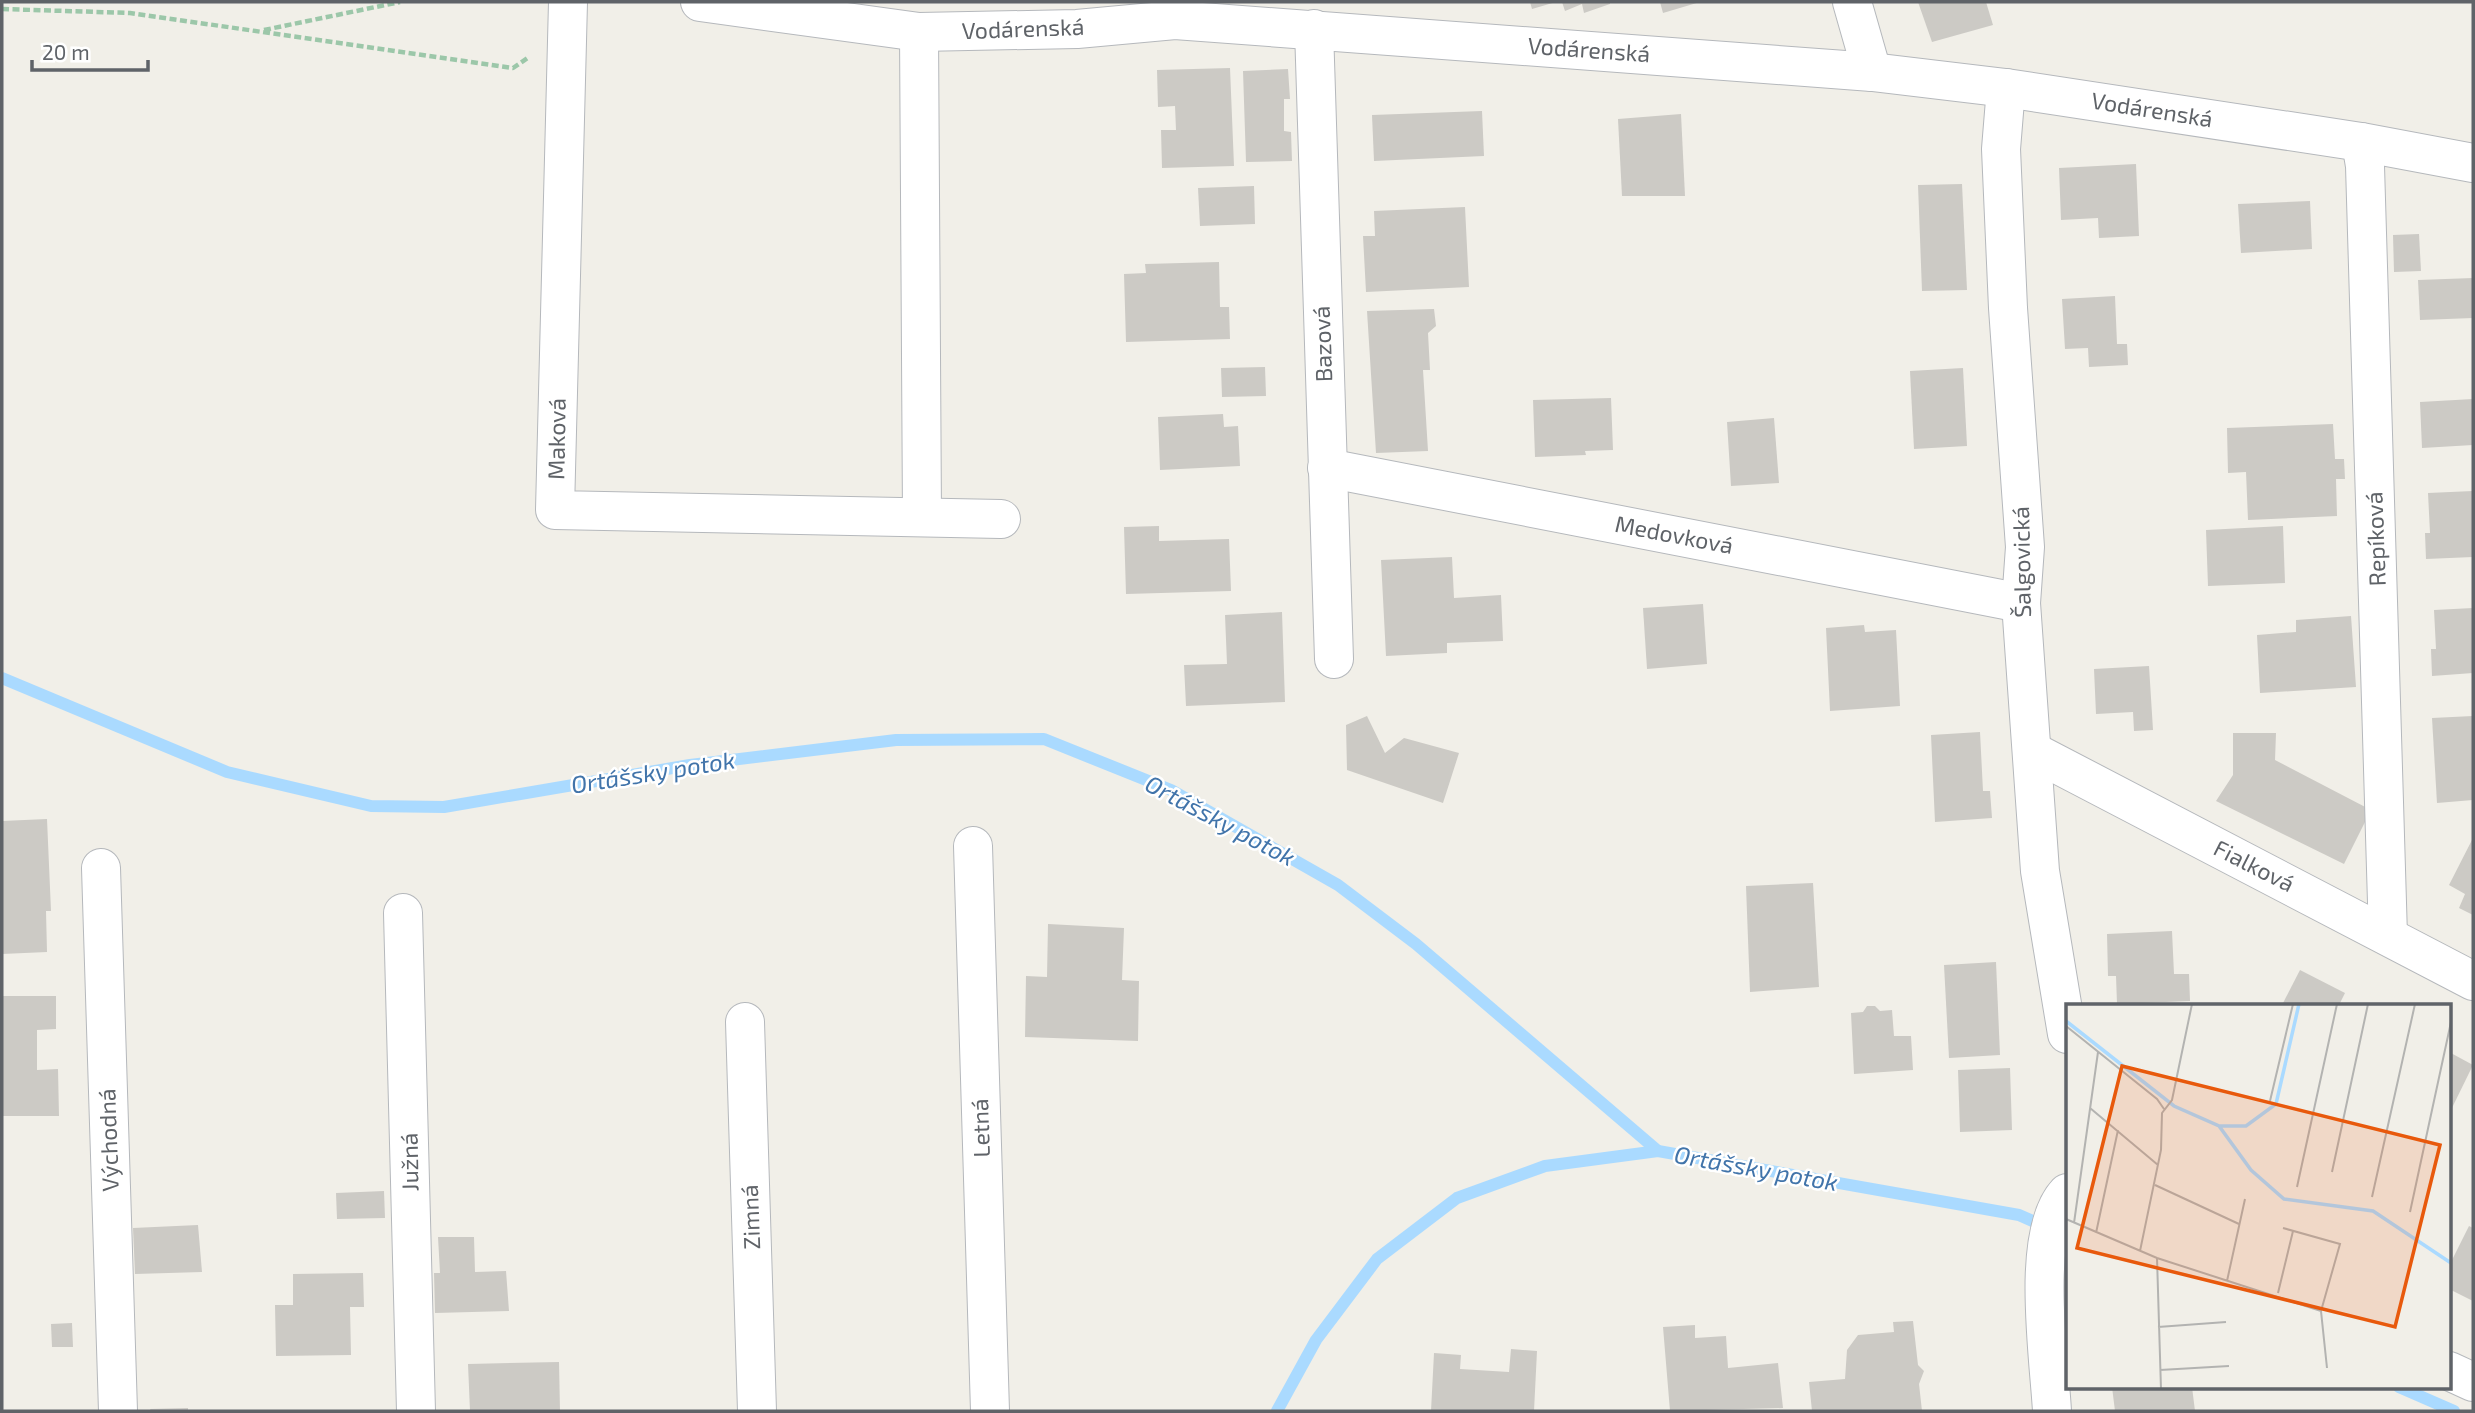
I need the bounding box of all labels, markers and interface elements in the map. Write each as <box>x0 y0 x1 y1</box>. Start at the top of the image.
street label: Vodárenská <box>961 12 1085 44</box>
scale bar <box>32 28 147 72</box>
street label: Vodárenská <box>1527 31 1651 67</box>
text: 20 m <box>42 39 90 64</box>
street label: Vodárenská <box>2089 86 2215 132</box>
street label: Bazová <box>1307 305 1337 383</box>
street label: Maková <box>541 398 571 480</box>
street label: Repíková <box>2359 491 2391 587</box>
street label: Šalgovická <box>2006 506 2036 618</box>
street label: Medovková <box>1613 509 1736 559</box>
water label: Ortášsky potok <box>569 744 737 799</box>
water label: Ortášsky potok <box>1141 768 1301 871</box>
street label: Fialková <box>2210 833 2299 897</box>
inset map <box>2066 1004 2450 1388</box>
street label: Východná <box>92 1088 124 1192</box>
street label: Letná <box>965 1098 995 1158</box>
street label: Južná <box>394 1132 424 1192</box>
water label: Ortášsky potok <box>1672 1139 1840 1196</box>
street label: Zimná <box>735 1184 765 1250</box>

